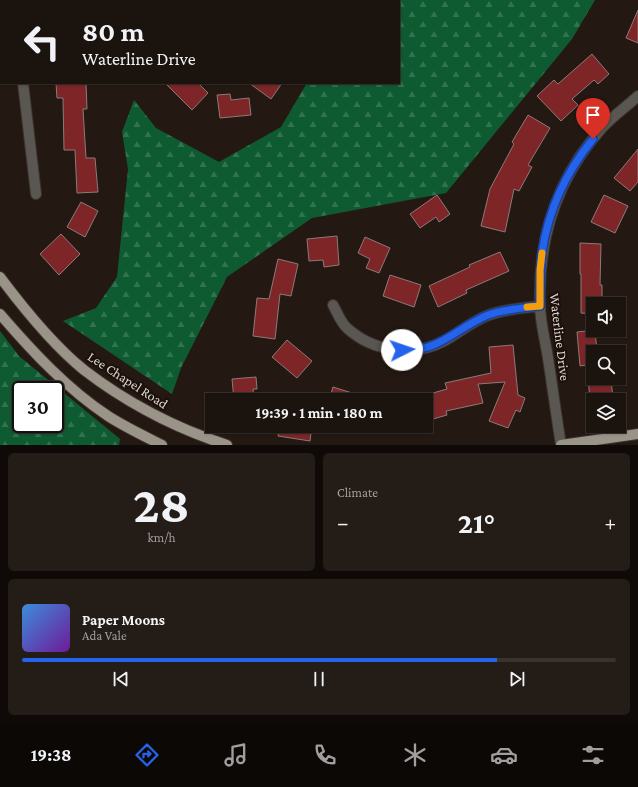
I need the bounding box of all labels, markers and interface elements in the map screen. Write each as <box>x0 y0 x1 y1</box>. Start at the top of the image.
icon: left <box>16 16 68 68</box>
text: 80 m <box>82 16 144 47</box>
text: Waterline Drive <box>82 49 196 69</box>
pin <box>576 98 610 139</box>
icon: arrive <box>582 104 604 126</box>
street label: Waterline Drive <box>547 292 573 382</box>
map controls <box>586 297 626 433</box>
button: sound <box>586 297 626 337</box>
position arrow <box>381 329 423 371</box>
button: search <box>586 345 626 385</box>
street label: Lee Chapel Road <box>85 348 172 412</box>
speed limit sign: 30 <box>12 381 64 433</box>
button: layers <box>586 393 626 433</box>
text: 19:39 · 1 min · 180 m <box>256 405 382 421</box>
text: 28 <box>133 475 190 533</box>
text: Climate <box>337 485 378 500</box>
text: 21° <box>458 506 495 539</box>
text: − <box>337 510 349 535</box>
text: + <box>604 510 616 535</box>
text: km/h <box>147 530 176 545</box>
text: Paper Moons <box>82 612 165 628</box>
text: Ada Vale <box>82 628 127 643</box>
icon: previous <box>110 668 132 690</box>
icon: pause <box>308 668 330 690</box>
icon: next <box>506 668 528 690</box>
icon: directions <box>133 741 161 769</box>
icon: music <box>222 741 250 769</box>
icon: phone <box>311 741 339 769</box>
icon: climate <box>401 741 429 769</box>
icon: car <box>490 741 518 769</box>
icon: filters <box>579 741 607 769</box>
text: 19:38 <box>31 745 71 765</box>

